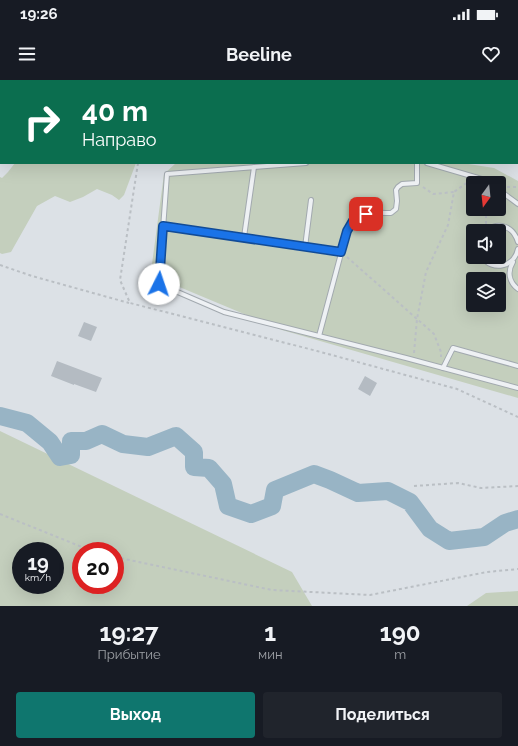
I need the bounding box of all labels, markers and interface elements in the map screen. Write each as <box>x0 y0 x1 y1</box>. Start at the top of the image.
text: 19:26 <box>20 5 58 23</box>
icon: menu <box>16 43 38 65</box>
icon: heart <box>480 43 502 65</box>
text: Beeline <box>226 44 292 65</box>
text: 40 m <box>82 95 148 128</box>
icon: right <box>16 96 68 148</box>
text: Направо <box>82 129 156 150</box>
north arrow <box>466 176 506 216</box>
map controls <box>466 176 506 312</box>
pin <box>349 197 383 231</box>
icon: arrive <box>355 203 377 225</box>
button: sound <box>466 224 506 264</box>
position arrow <box>138 263 180 305</box>
button: layers <box>466 272 506 312</box>
speed limit sign: 20 <box>72 542 124 594</box>
text: 19 <box>27 551 49 575</box>
text: km/h <box>25 572 51 583</box>
text: 19:27 <box>100 618 158 647</box>
text: 1 <box>264 618 276 647</box>
text: 190 <box>380 618 421 647</box>
text: Прибытие <box>97 647 161 662</box>
text: мин <box>258 647 282 662</box>
text: m <box>394 647 406 662</box>
button: Выход <box>16 692 255 738</box>
button: Поделиться <box>263 692 502 738</box>

